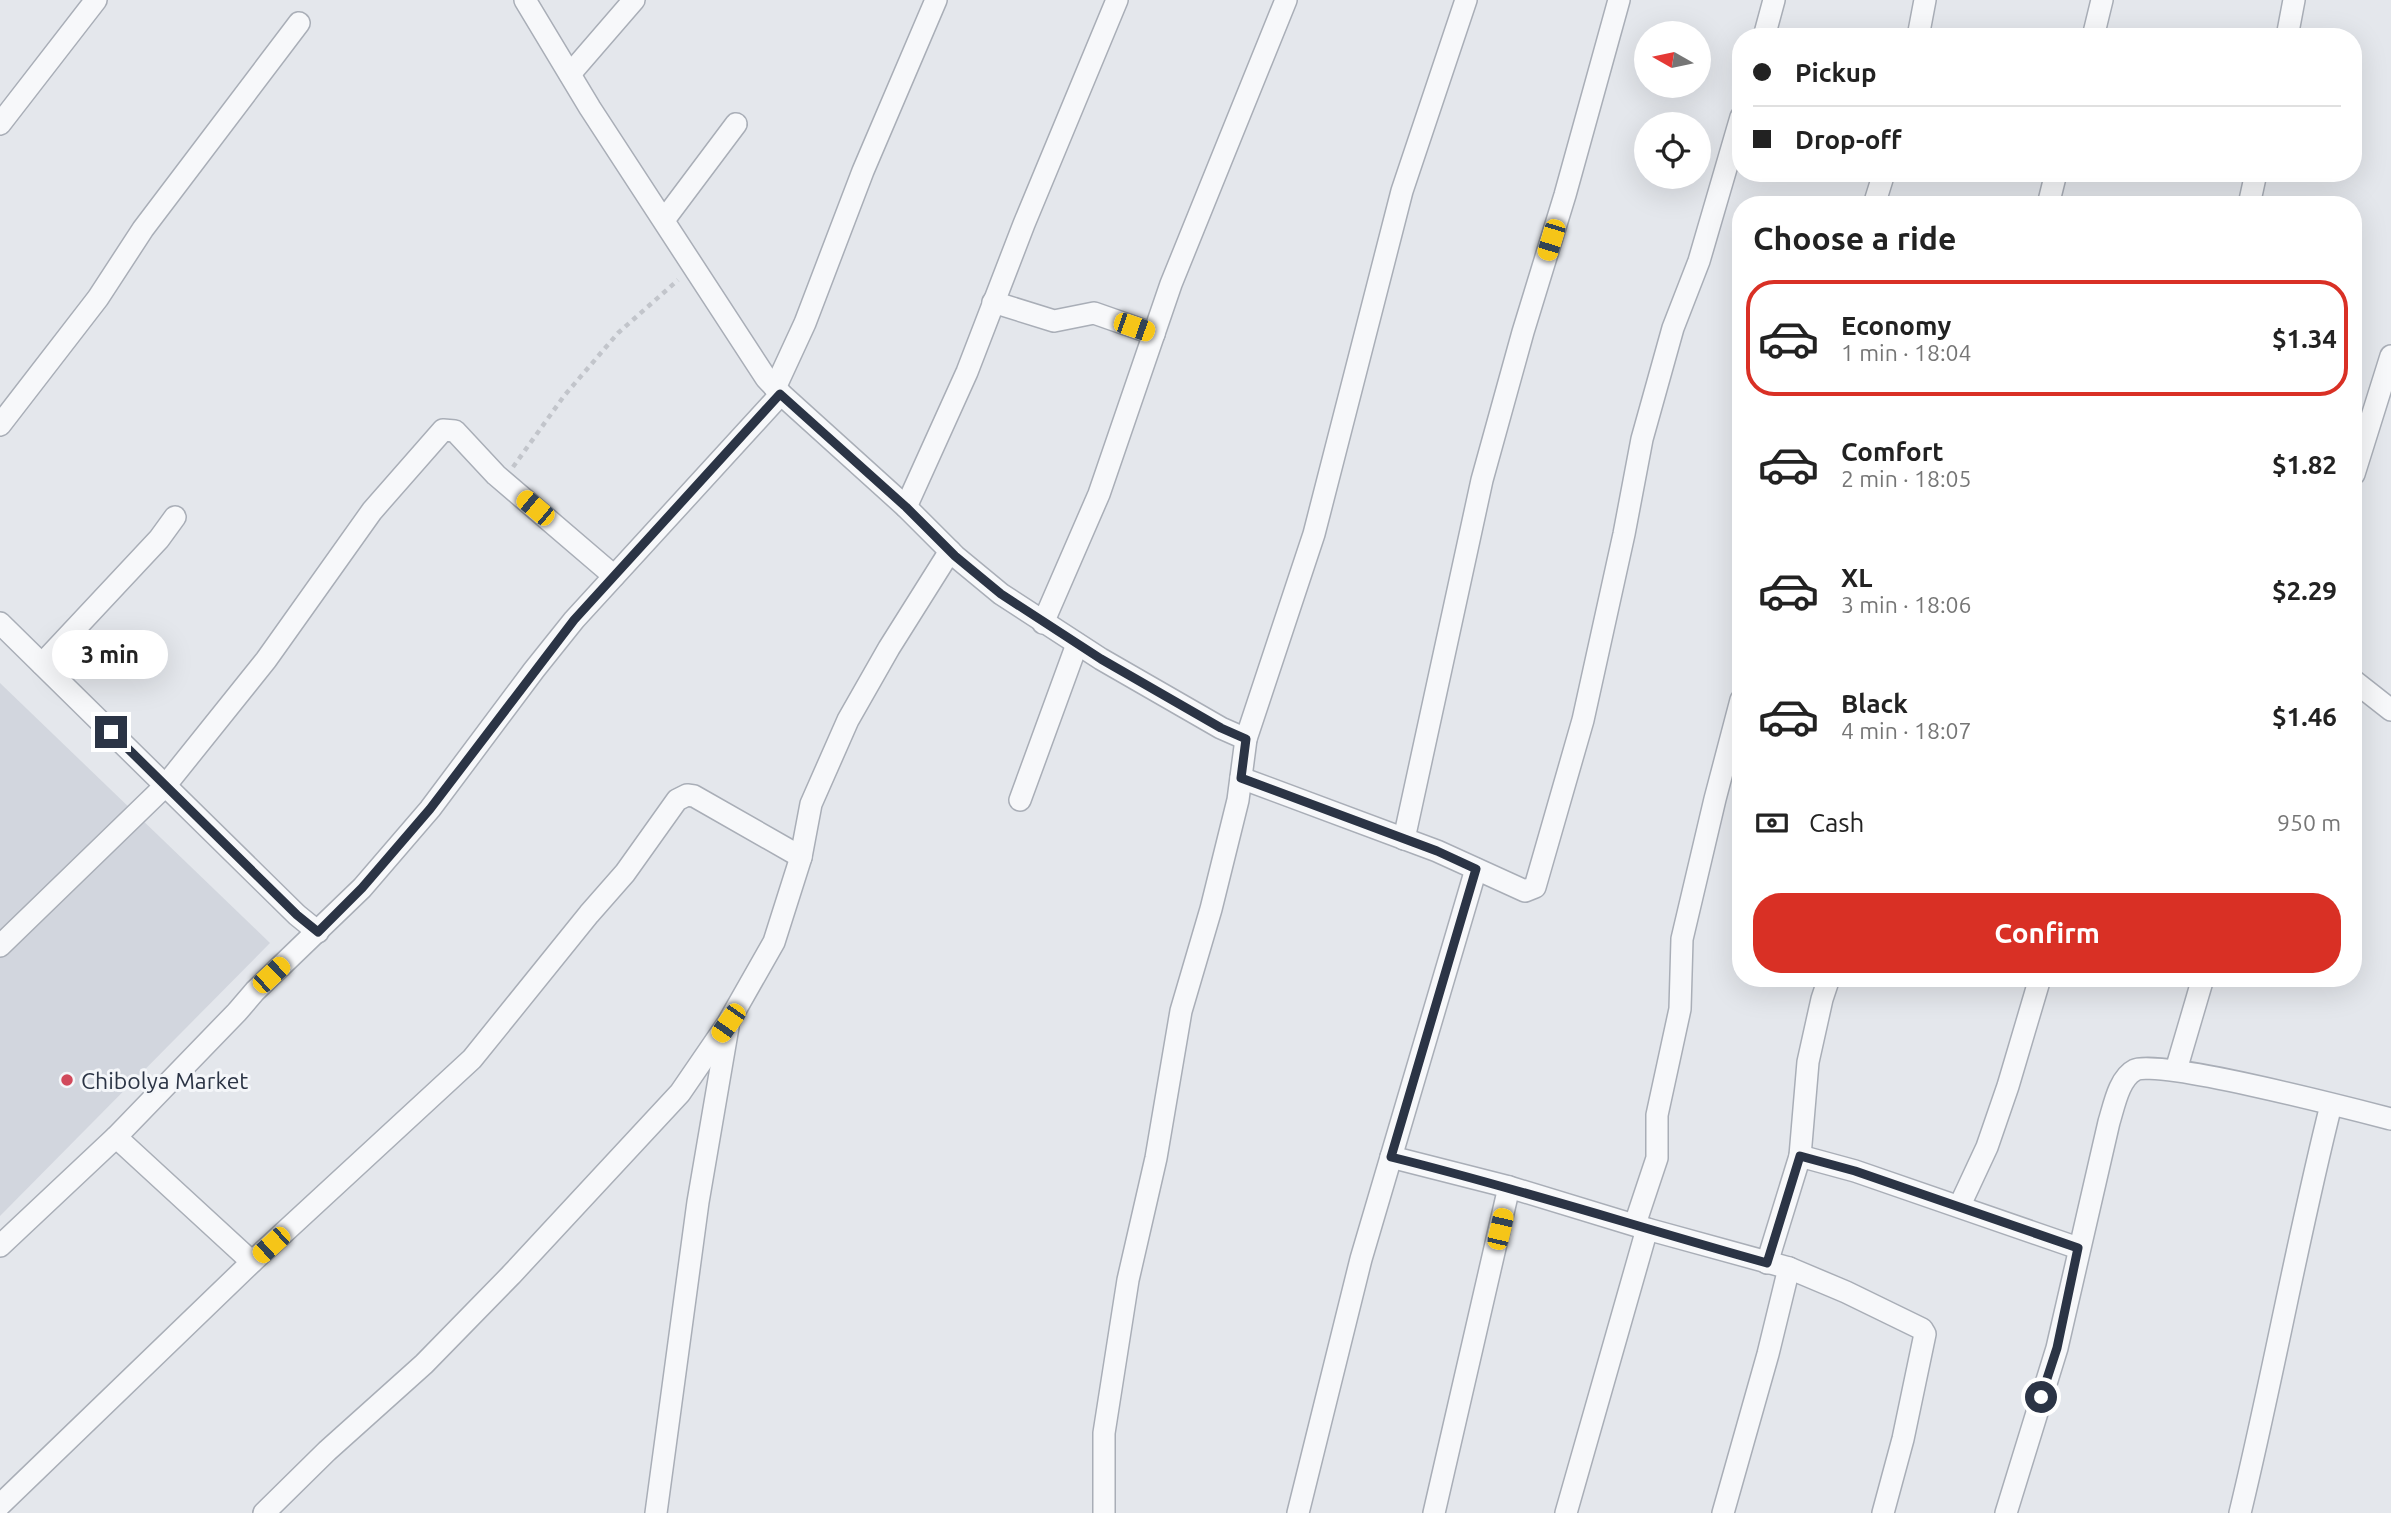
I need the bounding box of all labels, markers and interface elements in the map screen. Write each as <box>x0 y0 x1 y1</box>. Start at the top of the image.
north arrow <box>1634 21 1712 98</box>
map controls <box>1634 21 1711 189</box>
text: Pickup <box>1795 58 1877 87</box>
button: locate <box>1634 112 1711 189</box>
text: Drop-off <box>1795 125 1902 154</box>
car <box>1535 217 1568 263</box>
text: Choose a ride <box>1753 220 1956 256</box>
icon: car <box>1757 307 1820 370</box>
car <box>1111 310 1158 344</box>
text: Economy <box>1841 311 1951 340</box>
text: $1.34 <box>2272 324 2337 353</box>
text: 1 min · 18:04 <box>1841 340 1972 365</box>
icon: car <box>1757 433 1820 496</box>
text: Comfort <box>1841 437 1944 466</box>
text: $1.82 <box>2272 450 2337 479</box>
text: 2 min · 18:05 <box>1841 466 1972 491</box>
car <box>513 486 558 530</box>
icon: car <box>1757 559 1820 622</box>
text: XL <box>1841 563 1872 592</box>
text: $2.29 <box>2272 576 2337 605</box>
text: 3 min · 18:06 <box>1841 592 1972 617</box>
callout: 3 min <box>53 630 169 680</box>
text: 3 min <box>81 642 139 667</box>
icon: car <box>1757 685 1820 748</box>
text: Black <box>1841 689 1908 718</box>
text: $1.46 <box>2272 702 2337 731</box>
route end <box>95 716 127 748</box>
text: 4 min · 18:07 <box>1841 718 1972 743</box>
icon: cash <box>1753 804 1791 842</box>
text: Cash <box>1809 808 1864 837</box>
text: 950 m <box>2277 810 2341 835</box>
button: Confirm <box>1753 893 2341 973</box>
car <box>249 953 294 997</box>
car <box>708 1000 749 1046</box>
place label: Chibolya Market <box>81 1068 248 1093</box>
marker: Chibolya Market <box>59 1072 75 1088</box>
car <box>1486 1206 1515 1252</box>
car <box>249 1223 294 1267</box>
route start <box>2025 1381 2057 1413</box>

